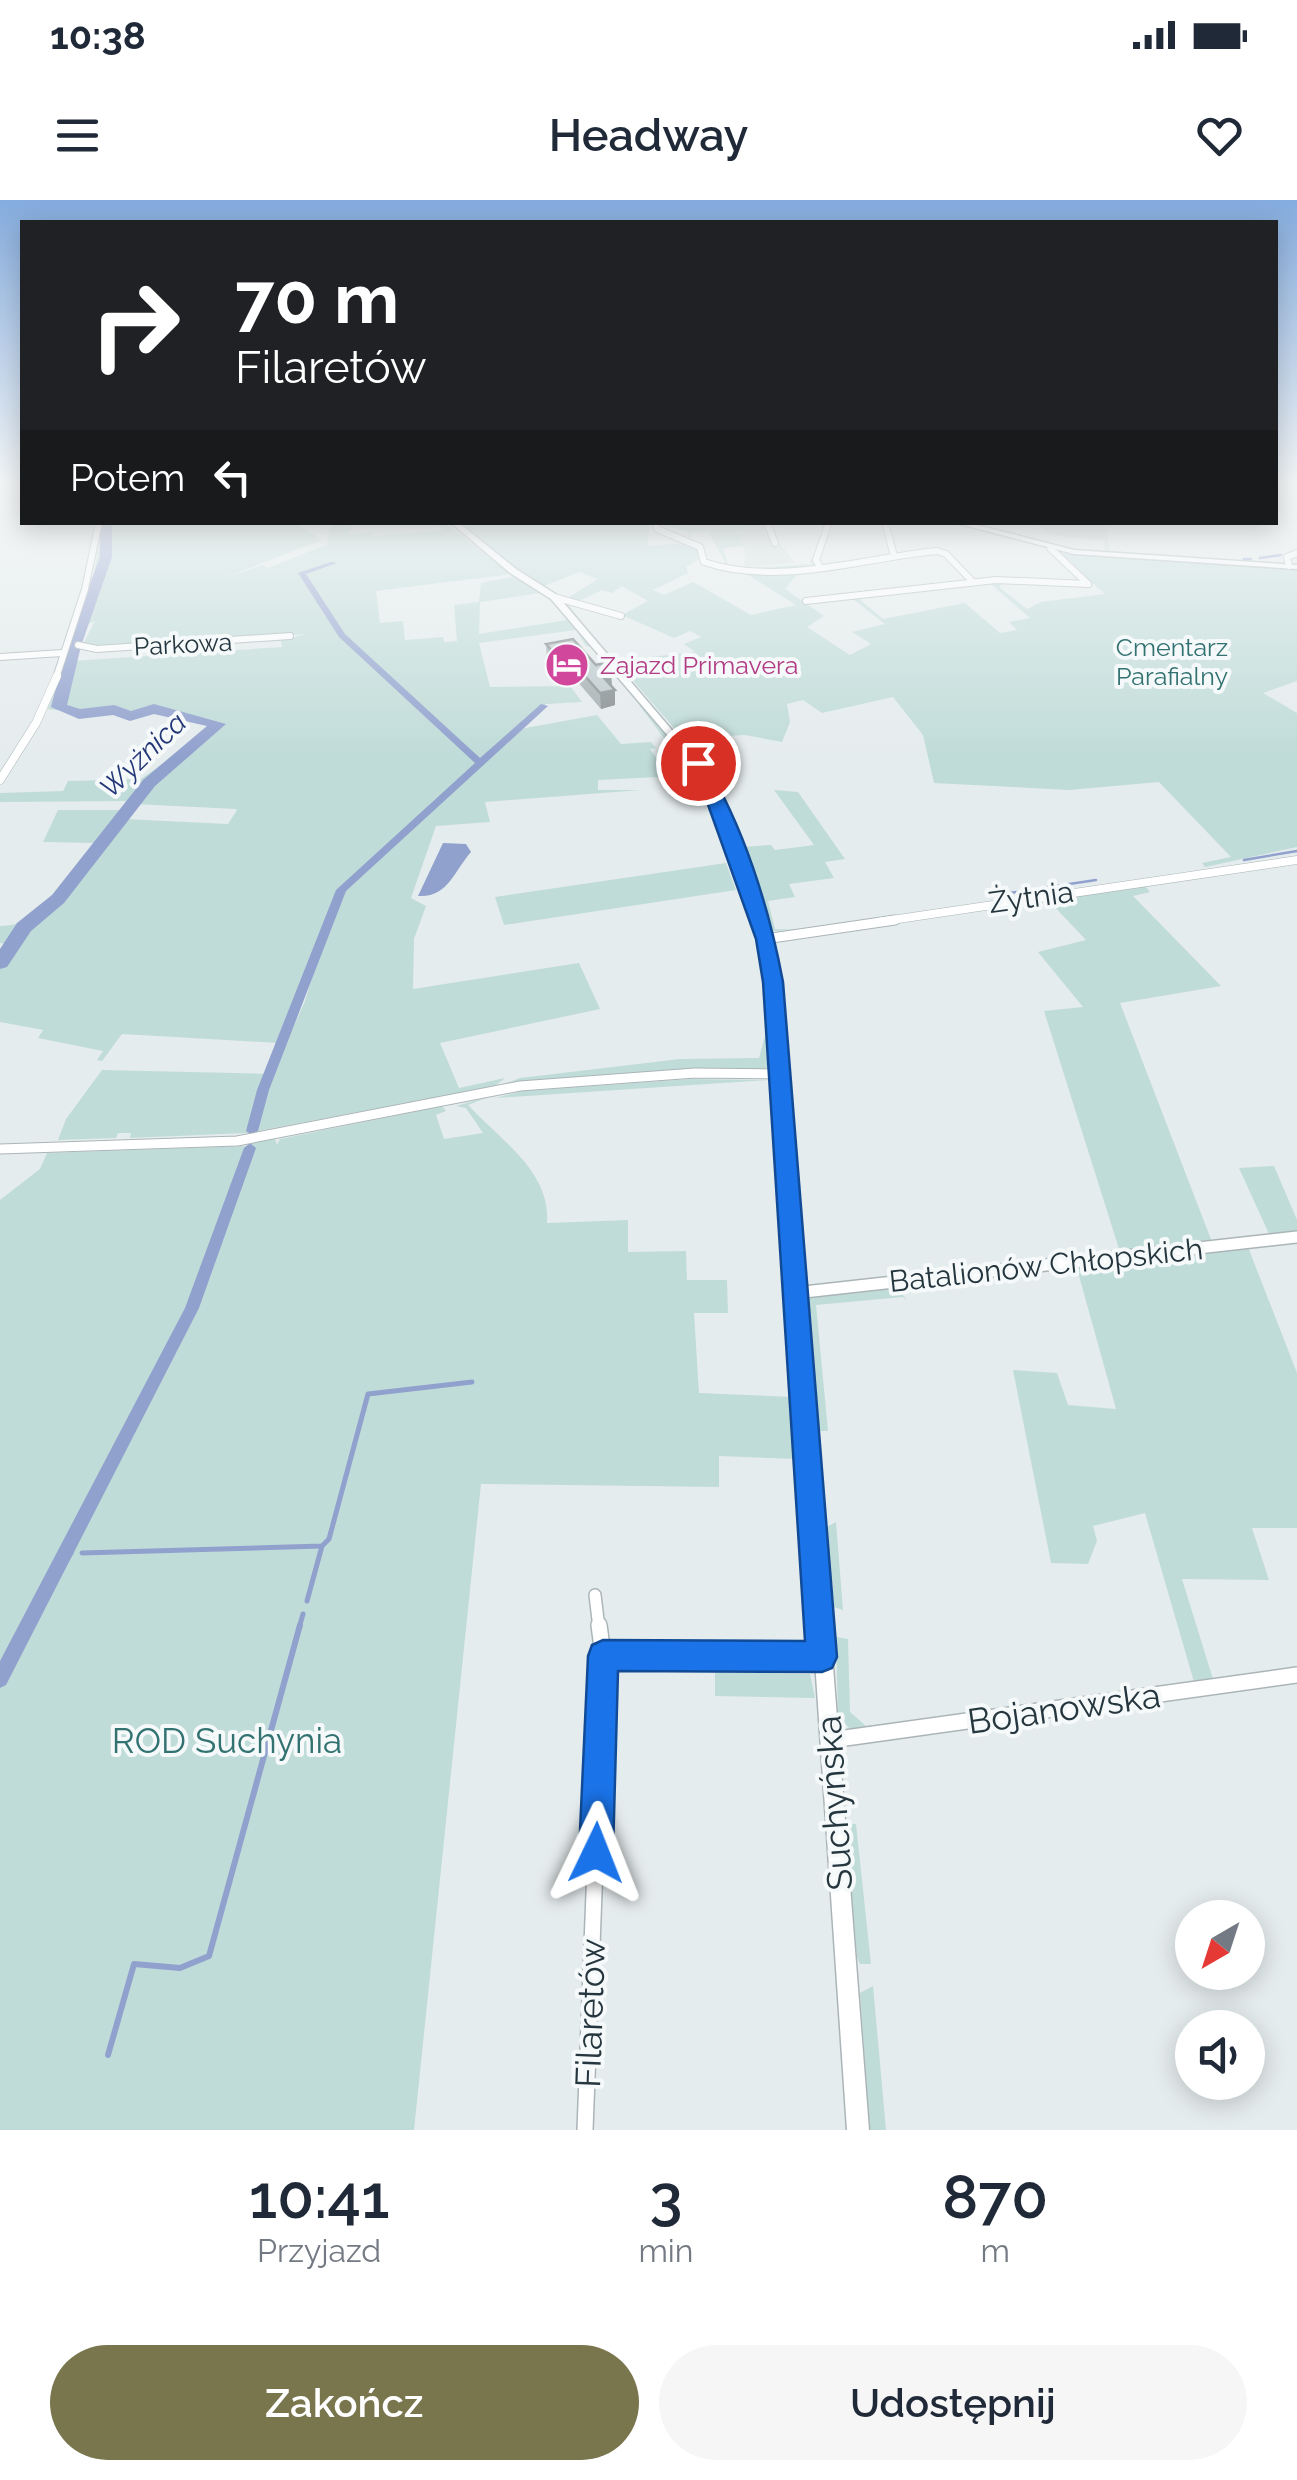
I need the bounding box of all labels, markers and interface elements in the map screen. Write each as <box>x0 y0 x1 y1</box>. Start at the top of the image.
text: 10:38 <box>50 13 146 58</box>
icon: menu <box>50 108 105 163</box>
icon: heart <box>1192 108 1247 163</box>
text: Headway <box>549 109 748 162</box>
text: 70 m <box>235 257 399 339</box>
icon: right <box>70 260 200 390</box>
text: Filaretów <box>235 341 427 394</box>
icon: left <box>205 450 260 505</box>
text: Potem <box>70 455 185 500</box>
street label: Parkowa <box>133 626 233 662</box>
park label: Cmentarz Parafialny <box>1116 632 1229 691</box>
hotel icon: Zajazd Primavera <box>544 642 590 688</box>
place label: Zajazd Primavera <box>600 650 798 680</box>
water label: Wyżnica <box>93 706 193 804</box>
pin <box>656 721 741 806</box>
icon: arrive <box>671 736 726 791</box>
street label: Żytnia <box>986 874 1076 920</box>
street label: Batalionów Chłopskich <box>887 1231 1205 1299</box>
street label: Bojanowska <box>965 1674 1163 1742</box>
street label: Suchyńska <box>807 1714 861 1892</box>
park label: ROD Suchynia <box>112 1720 342 1761</box>
position arrow <box>544 1801 648 1905</box>
north arrow <box>1175 1900 1265 1990</box>
map controls <box>1175 1900 1265 2100</box>
street label: Filaretów <box>567 1938 613 2088</box>
button: sound <box>1175 2010 1265 2100</box>
text: 10:41 <box>249 2162 389 2232</box>
text: 3 <box>649 2162 682 2232</box>
text: 870 <box>942 2162 1048 2232</box>
text: Przyjazd <box>257 2232 381 2269</box>
text: min <box>638 2232 693 2269</box>
text: m <box>980 2232 1010 2269</box>
button: Zakończ <box>50 2345 639 2460</box>
button: Udostępnij <box>659 2345 1247 2460</box>

